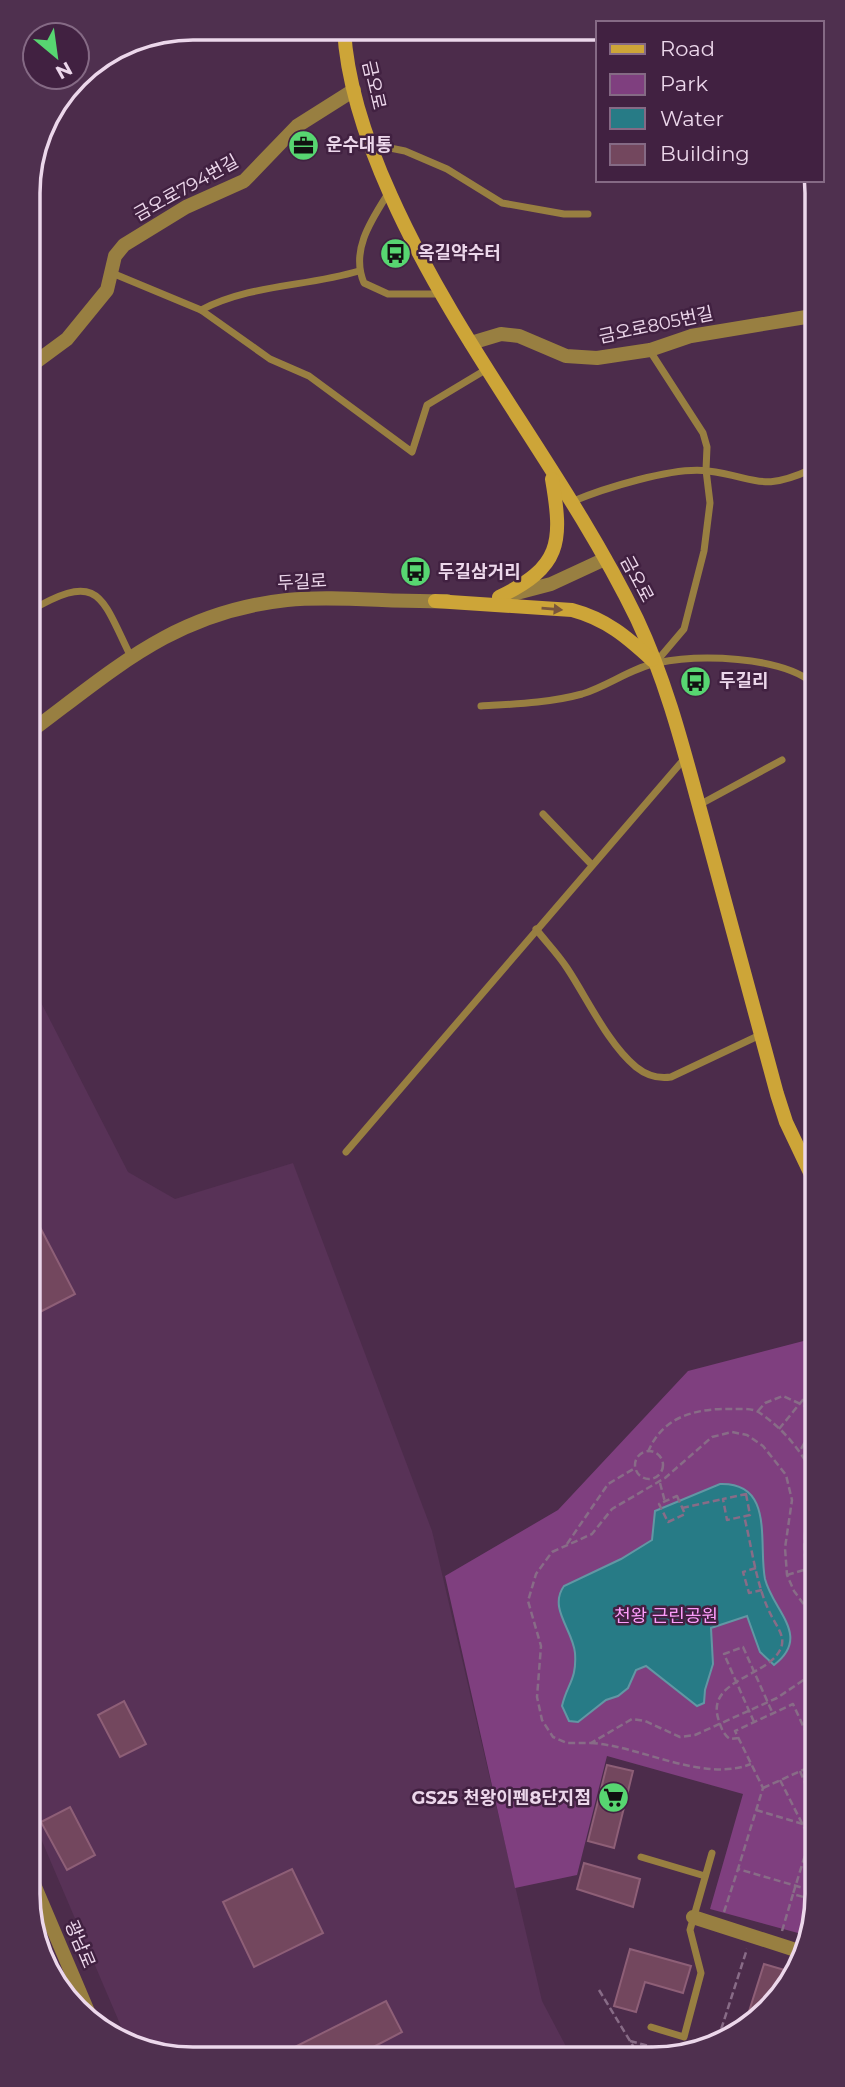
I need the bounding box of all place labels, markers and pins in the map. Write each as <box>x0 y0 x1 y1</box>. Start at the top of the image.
office icon: 운수대통 <box>286 128 320 162</box>
place label: 운수대통 <box>326 134 392 156</box>
bus stop icon: 옥길약수터 <box>378 236 412 270</box>
place label: 옥길약수터 <box>418 242 501 264</box>
bus stop icon: 두길삼거리 <box>398 555 432 589</box>
place label: 두길삼거리 <box>438 561 521 583</box>
bus stop icon: 두길리 <box>679 664 713 698</box>
place label: 두길리 <box>719 670 769 692</box>
supermarket icon: GS25 천왕이펜8단지점 <box>597 1781 631 1815</box>
place label: GS25 천왕이펜8단지점 <box>411 1787 591 1809</box>

